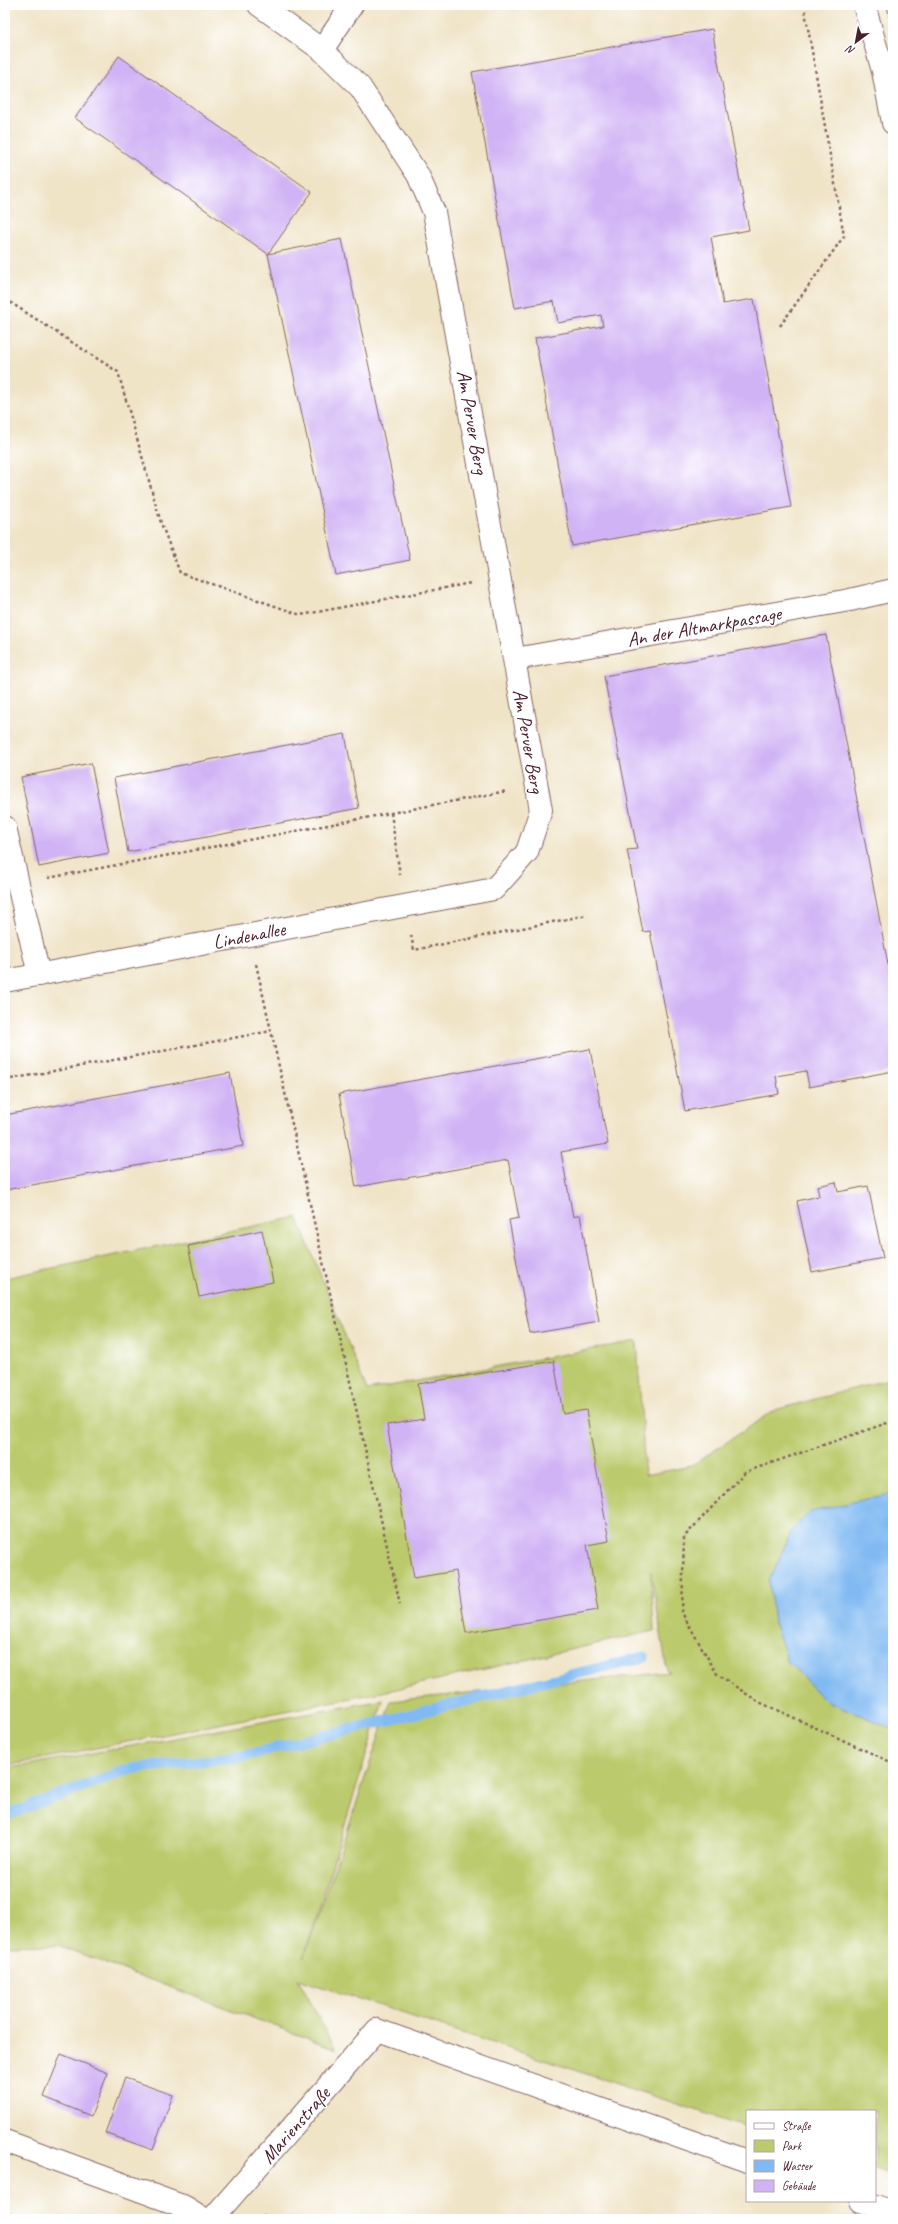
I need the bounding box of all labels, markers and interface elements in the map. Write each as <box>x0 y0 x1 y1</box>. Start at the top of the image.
north arrow <box>836 22 876 62</box>
text: N <box>842 42 857 58</box>
street label: Am Perver Berg <box>451 368 494 478</box>
street label: An der Altmarkpassage <box>625 600 784 652</box>
street label: Am Perver Berg <box>507 687 550 797</box>
street label: Lindenallee <box>211 916 289 955</box>
street label: Marienstraße <box>255 2081 336 2169</box>
legend <box>746 2110 876 2202</box>
text: Straße <box>782 2118 811 2134</box>
text: Park <box>782 2138 803 2154</box>
text: Wasser <box>782 2158 814 2174</box>
text: Gebäude <box>782 2178 816 2194</box>

